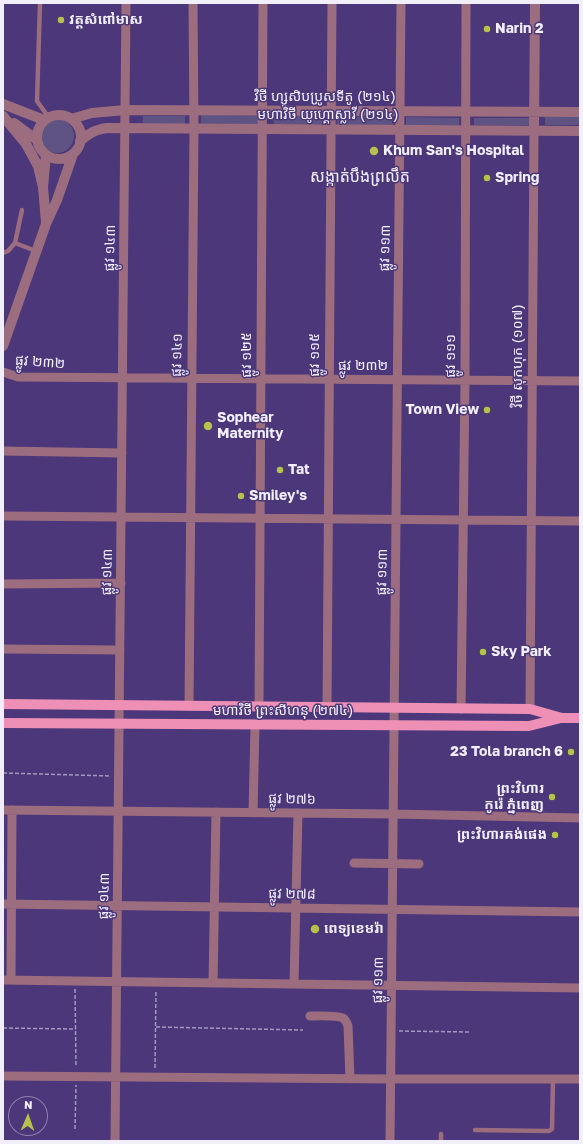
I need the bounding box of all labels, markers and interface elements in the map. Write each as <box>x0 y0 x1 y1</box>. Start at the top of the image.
place label: វត្តសំពៅមាស <box>69 12 143 28</box>
marker: វត្តសំពៅមាស <box>56 15 66 25</box>
place label: Narin 2 <box>495 21 544 37</box>
marker: Narin 2 <box>482 24 492 34</box>
street label: វិថី ហ្សូសិបប្រូសទីតូ (២១៤) <box>254 89 396 105</box>
street label: មហាវិថី យូហ្គោស្លាវី (២១៤) <box>257 107 399 123</box>
place label: Khum San's Hospital <box>383 143 524 159</box>
marker: Khum San's Hospital <box>368 145 380 157</box>
district label: សង្កាត់បឹងព្រលឹត <box>310 167 410 187</box>
place label: Spring <box>495 170 539 186</box>
marker: Spring <box>482 173 492 183</box>
street label: ផ្លូវ ១៤៣ <box>101 224 119 272</box>
street label: ផ្លូវ ១១៣ <box>376 224 394 272</box>
street label: វិថី សុកហុក (១០៧) <box>510 304 526 408</box>
street label: ផ្លូវ ១២៥ <box>239 332 255 378</box>
street label: ផ្លូវ ១៤១ <box>168 333 186 377</box>
street label: ផ្លូវ ១១៥ <box>307 333 323 377</box>
street label: ផ្លូវ ១១១ <box>443 334 459 378</box>
street label: ផ្លូវ ២៣២ <box>14 352 66 372</box>
street label: ផ្លូវ ២៣២ <box>338 358 388 374</box>
place label: Town View <box>406 402 479 418</box>
marker: Town View <box>482 405 492 415</box>
place label: Sophear Maternity <box>217 410 283 442</box>
marker: Sophear Maternity <box>202 420 214 432</box>
place label: Tat <box>288 462 310 478</box>
marker: Tat <box>275 465 285 475</box>
place label: Smiley's <box>249 488 307 504</box>
marker: Smiley's <box>236 491 246 501</box>
street label: ផ្លូវ ១៤៣ <box>98 548 116 596</box>
street label: ផ្លូវ ១១៣ <box>373 548 391 596</box>
place label: Sky Park <box>491 644 551 660</box>
marker: Sky Park <box>478 647 488 657</box>
street label: មហាវិថី ព្រះសីហនុ (២៧៤) <box>213 703 353 719</box>
place label: 23 Tola branch 6 <box>450 744 563 760</box>
marker: 23 Tola branch 6 <box>566 747 576 757</box>
place label: ព្រះវិហារ កូរ៉េ ភ្នំពេញ <box>484 781 544 814</box>
street label: ផ្លូវ ២៧៦ <box>268 790 316 808</box>
marker: ព្រះវិហារ កូរ៉េ ភ្នំពេញ <box>547 792 557 802</box>
place label: ព្រះវិហារគង់ផេង <box>457 827 547 843</box>
marker: ព្រះវិហារគង់ផេង <box>550 830 560 840</box>
street label: ផ្លូវ ១៤៣ <box>95 872 113 920</box>
street label: ផ្លូវ ២៧៨ <box>268 885 316 903</box>
place label: ពេទ្យខេមរ៉ា <box>324 921 384 937</box>
marker: ពេទ្យខេមរ៉ា <box>309 923 321 935</box>
street label: ផ្លូវ ១១៣ <box>369 956 387 1004</box>
north arrow <box>8 1096 48 1136</box>
text: N <box>24 1098 33 1111</box>

